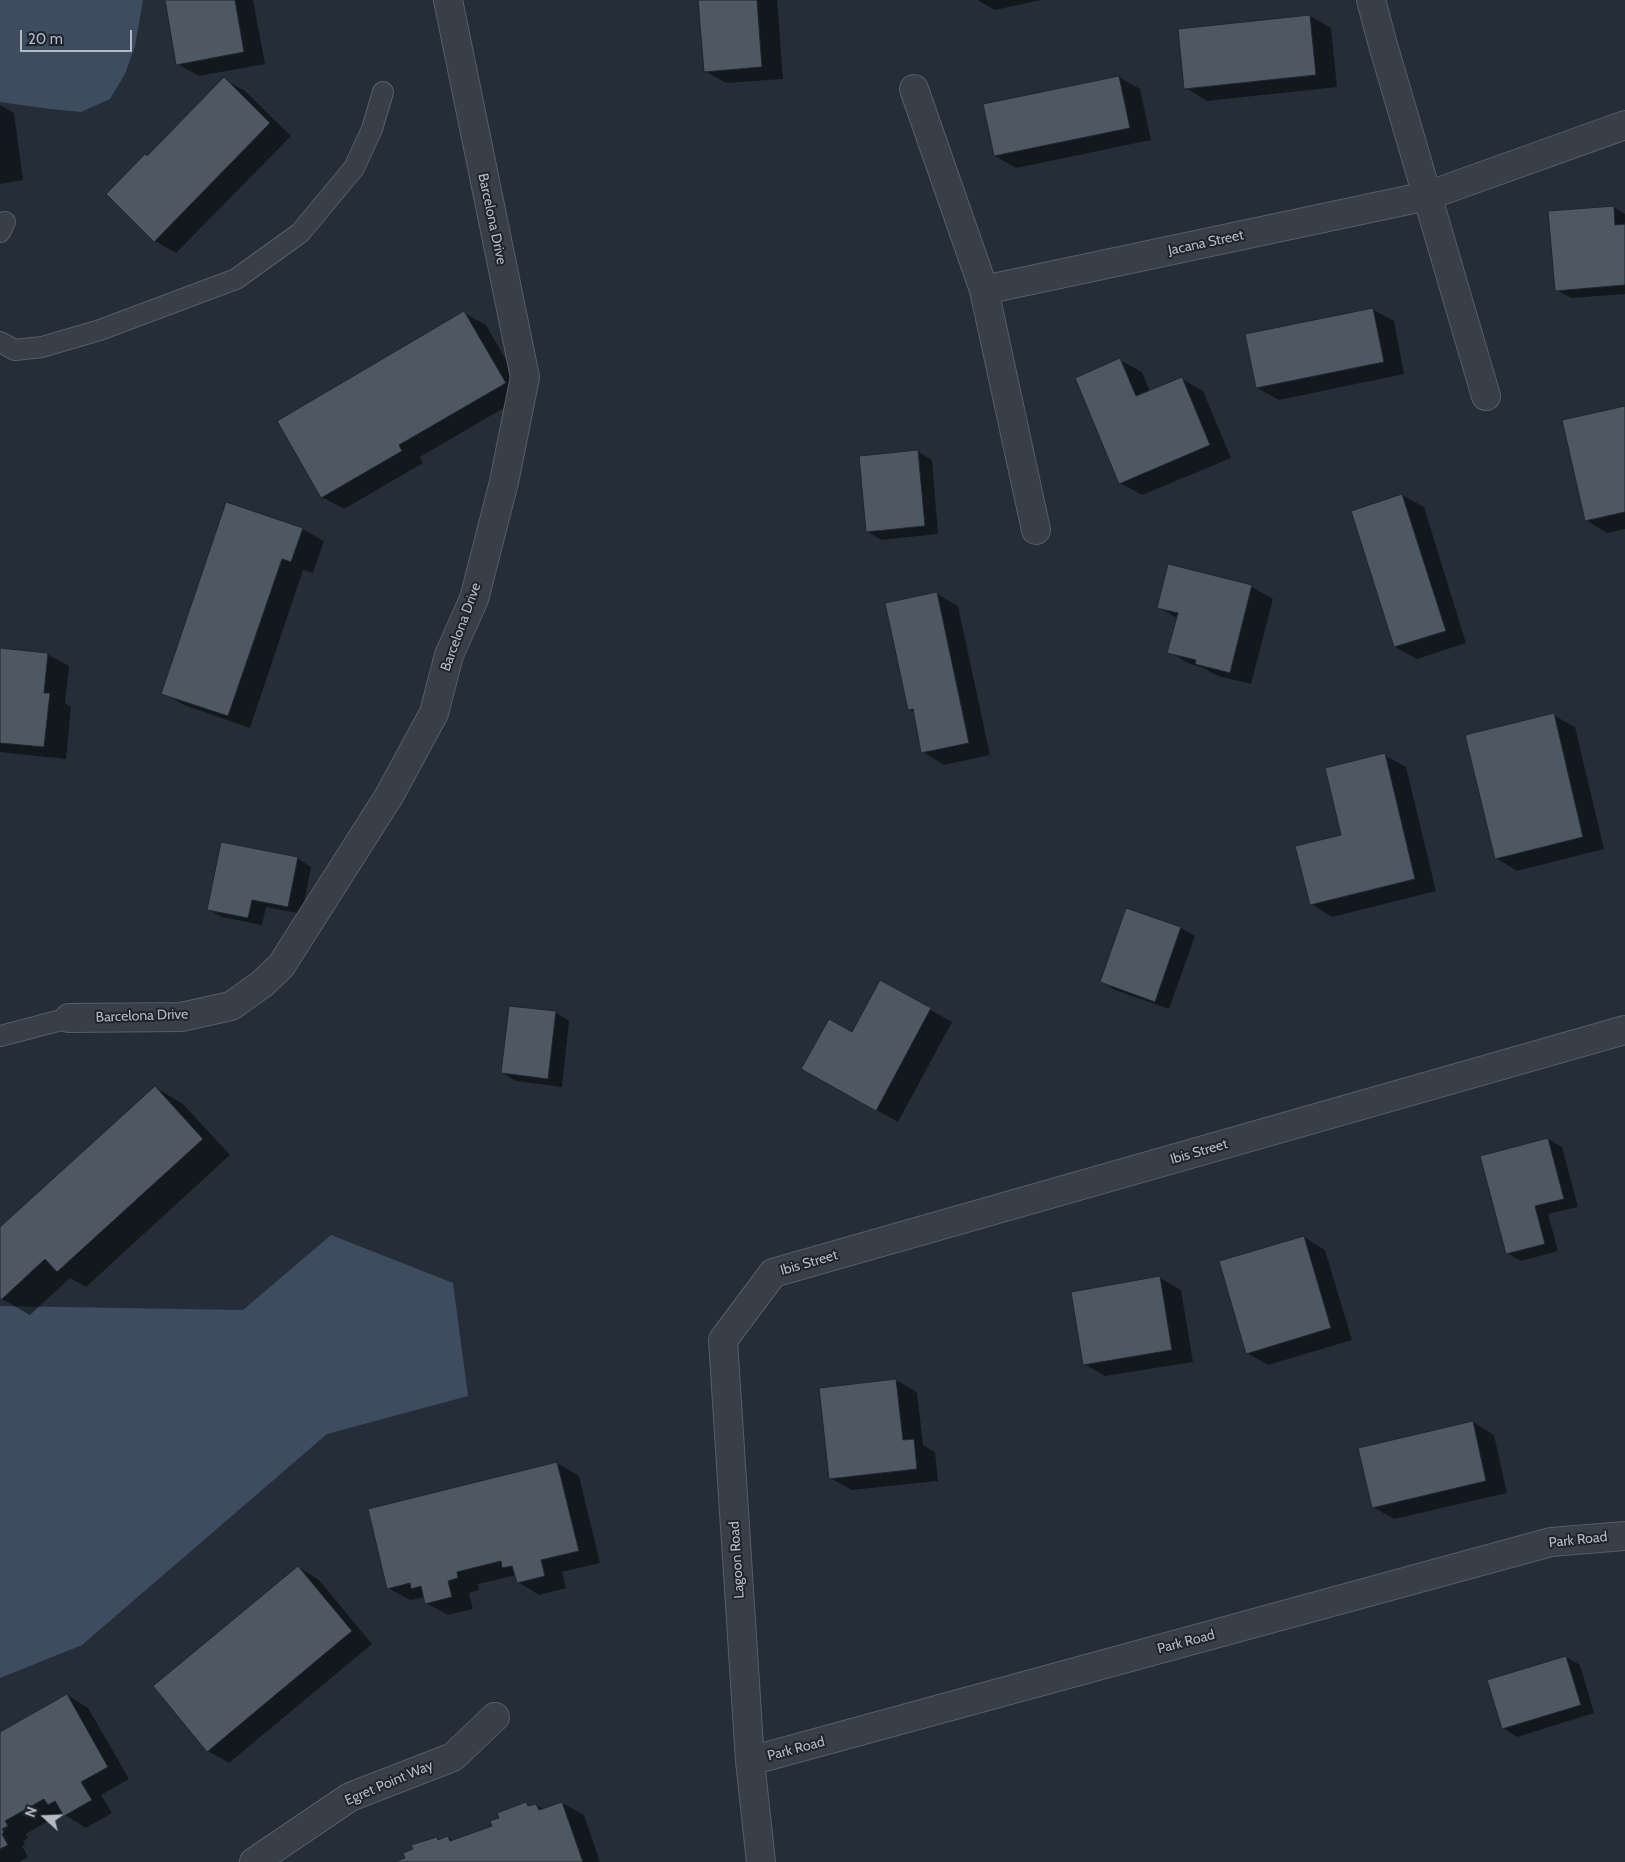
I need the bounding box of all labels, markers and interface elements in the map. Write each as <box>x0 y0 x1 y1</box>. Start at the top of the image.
scale bar <box>22 20 135 52</box>
text: 20 m <box>28 30 63 48</box>
street label: Barcelona Drive <box>474 172 510 266</box>
street label: Jacana Street <box>1167 227 1245 259</box>
street label: Barcelona Drive <box>437 581 485 673</box>
street label: Barcelona Drive <box>95 1006 189 1026</box>
street label: Ibis Street <box>1168 1136 1230 1168</box>
street label: Ibis Street <box>778 1247 840 1279</box>
street label: Lagoon Road <box>726 1521 748 1599</box>
street label: Park Road <box>1548 1529 1608 1551</box>
street label: Park Road <box>1155 1626 1217 1658</box>
street label: Park Road <box>765 1733 827 1765</box>
street label: Egret Point Way <box>342 1757 436 1809</box>
north arrow <box>20 1792 70 1842</box>
text: N <box>21 1804 41 1820</box>

